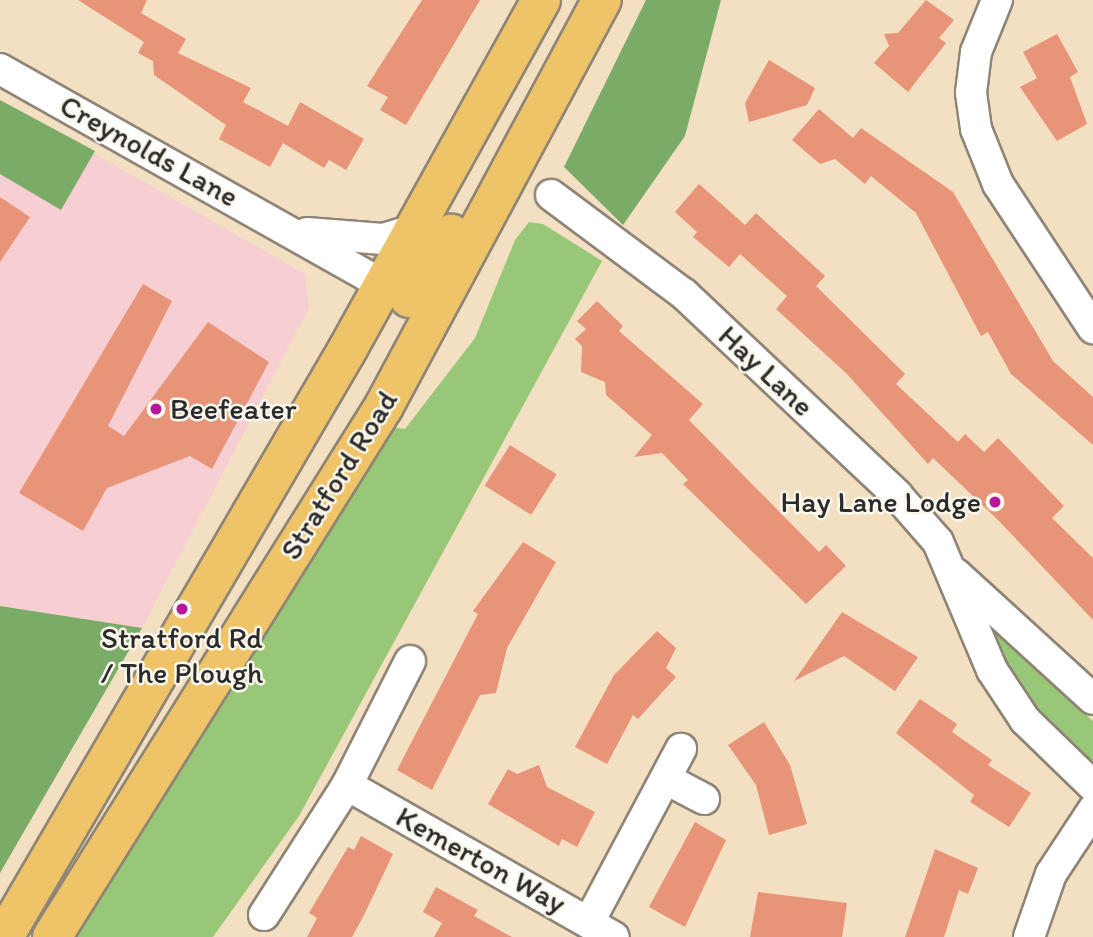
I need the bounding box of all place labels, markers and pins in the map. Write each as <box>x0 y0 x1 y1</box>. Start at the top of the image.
place label: Beefeater <box>170 391 297 427</box>
marker: Beefeater <box>148 401 164 417</box>
place label: Hay Lane Lodge <box>779 484 981 520</box>
marker: Hay Lane Lodge <box>987 494 1003 510</box>
marker: Stratford Rd / The Plough <box>174 601 190 617</box>
place label: Stratford Rd / The Plough <box>101 620 263 690</box>

